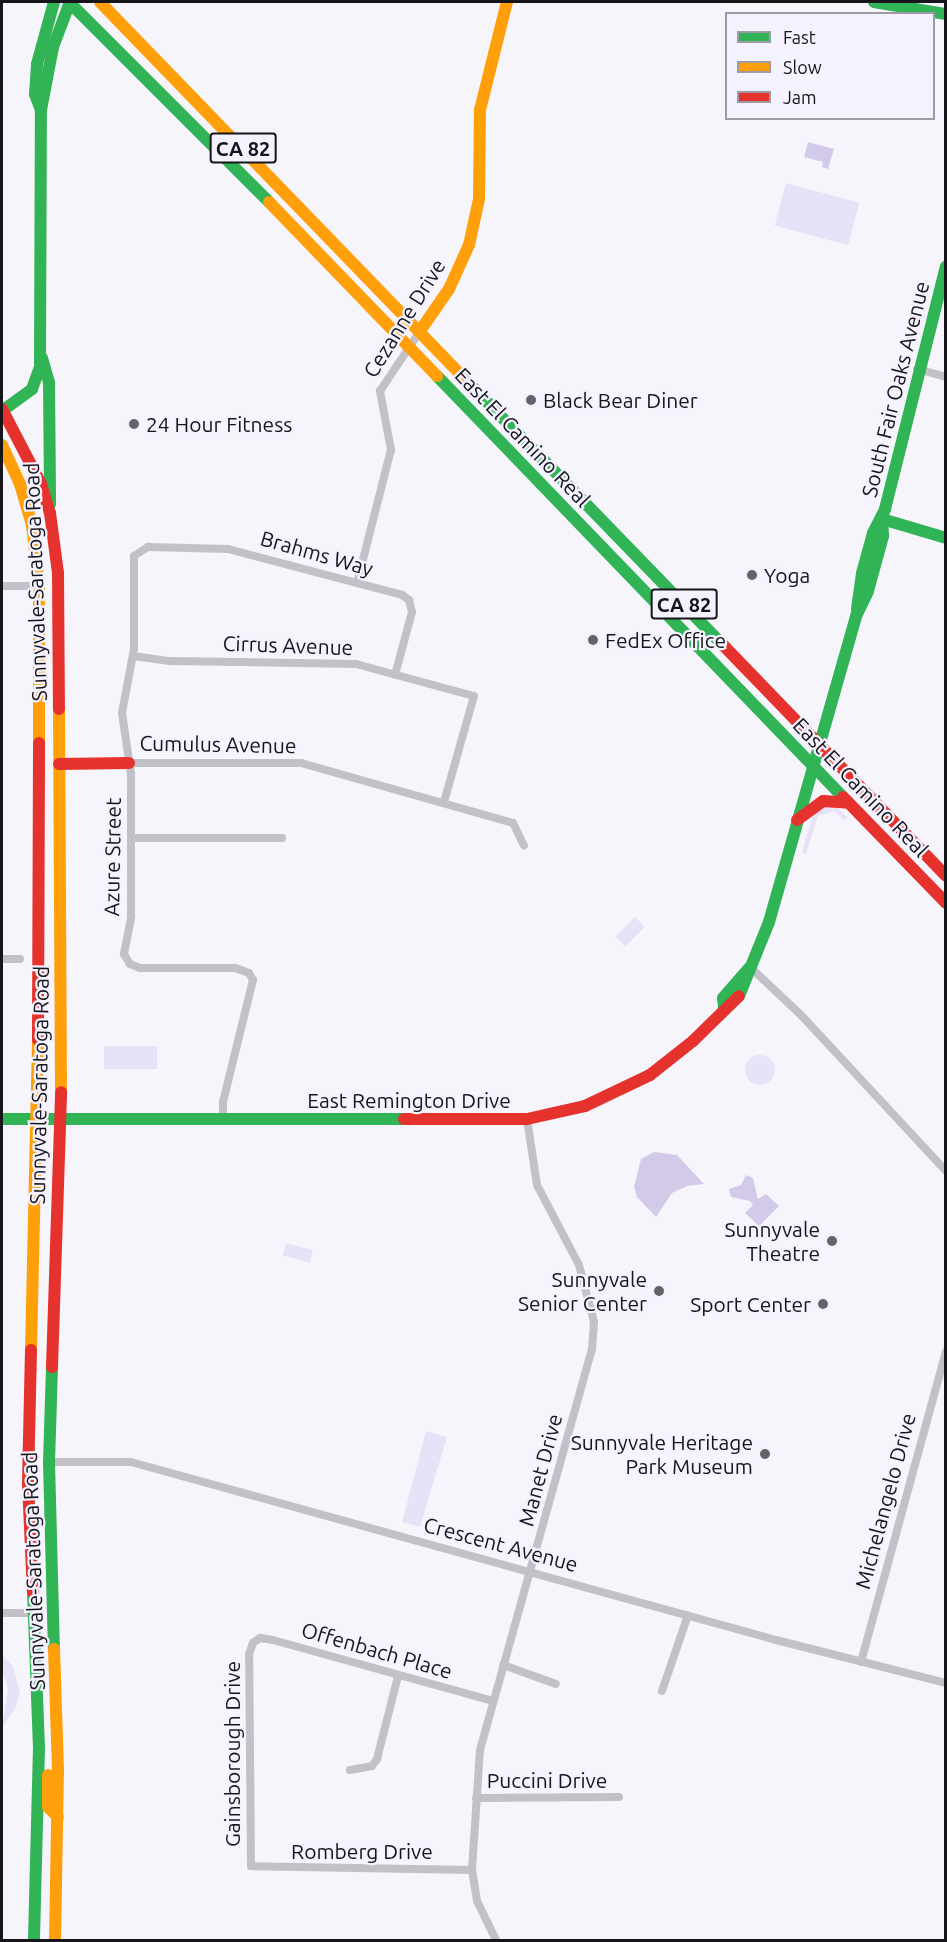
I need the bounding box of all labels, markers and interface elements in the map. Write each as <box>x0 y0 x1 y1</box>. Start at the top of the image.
legend <box>725 12 935 120</box>
text: Fast <box>783 27 816 47</box>
text: Slow <box>783 57 822 77</box>
text: Jam <box>783 87 817 107</box>
road number: CA 82 <box>208 131 278 165</box>
street label: Cezanne Drive <box>358 254 450 382</box>
street label: South Fair Oaks Avenue <box>856 278 934 500</box>
street label: East El Camino Real <box>450 362 596 512</box>
place label: Black Bear Diner <box>543 387 698 413</box>
marker: Black Bear Diner <box>524 393 538 407</box>
place label: 24 Hour Fitness <box>146 411 292 437</box>
marker: 24 Hour Fitness <box>127 417 141 431</box>
street label: Sunnyvale-Saratoga Road <box>18 462 52 702</box>
street label: Brahms Way <box>258 525 376 581</box>
place label: Yoga <box>764 562 810 588</box>
marker: Yoga <box>745 568 759 582</box>
road number: CA 82 <box>650 587 718 621</box>
place label: FedEx Office <box>605 627 726 653</box>
street label: Cirrus Avenue <box>222 630 354 660</box>
marker: FedEx Office <box>586 633 600 647</box>
street label: East El Camino Real <box>788 712 934 862</box>
street label: Cumulus Avenue <box>139 730 297 758</box>
street label: Azure Street <box>98 797 126 917</box>
street label: Sunnyvale-Saratoga Road <box>24 965 54 1205</box>
street label: East Remington Drive <box>307 1087 511 1113</box>
place label: Sunnyvale Theatre <box>725 1216 820 1266</box>
marker: Sunnyvale Theatre <box>825 1234 839 1248</box>
place label: Sunnyvale Senior Center <box>518 1266 647 1316</box>
marker: Sunnyvale Senior Center <box>652 1284 666 1298</box>
place label: Sport Center <box>690 1291 811 1317</box>
marker: Sport Center <box>816 1297 830 1311</box>
street label: Michelangelo Drive <box>849 1410 921 1592</box>
street label: Manet Drive <box>513 1411 567 1529</box>
place label: Sunnyvale Heritage Park Museum <box>571 1429 753 1479</box>
marker: Sunnyvale Heritage Park Museum <box>758 1447 772 1461</box>
street label: Sunnyvale-Saratoga Road <box>16 1451 50 1691</box>
street label: Crescent Avenue <box>421 1511 581 1577</box>
street label: Offenbach Place <box>299 1616 455 1684</box>
street label: Gainsborough Drive <box>219 1661 245 1847</box>
street label: Puccini Drive <box>487 1767 607 1793</box>
street label: Romberg Drive <box>291 1838 433 1864</box>

